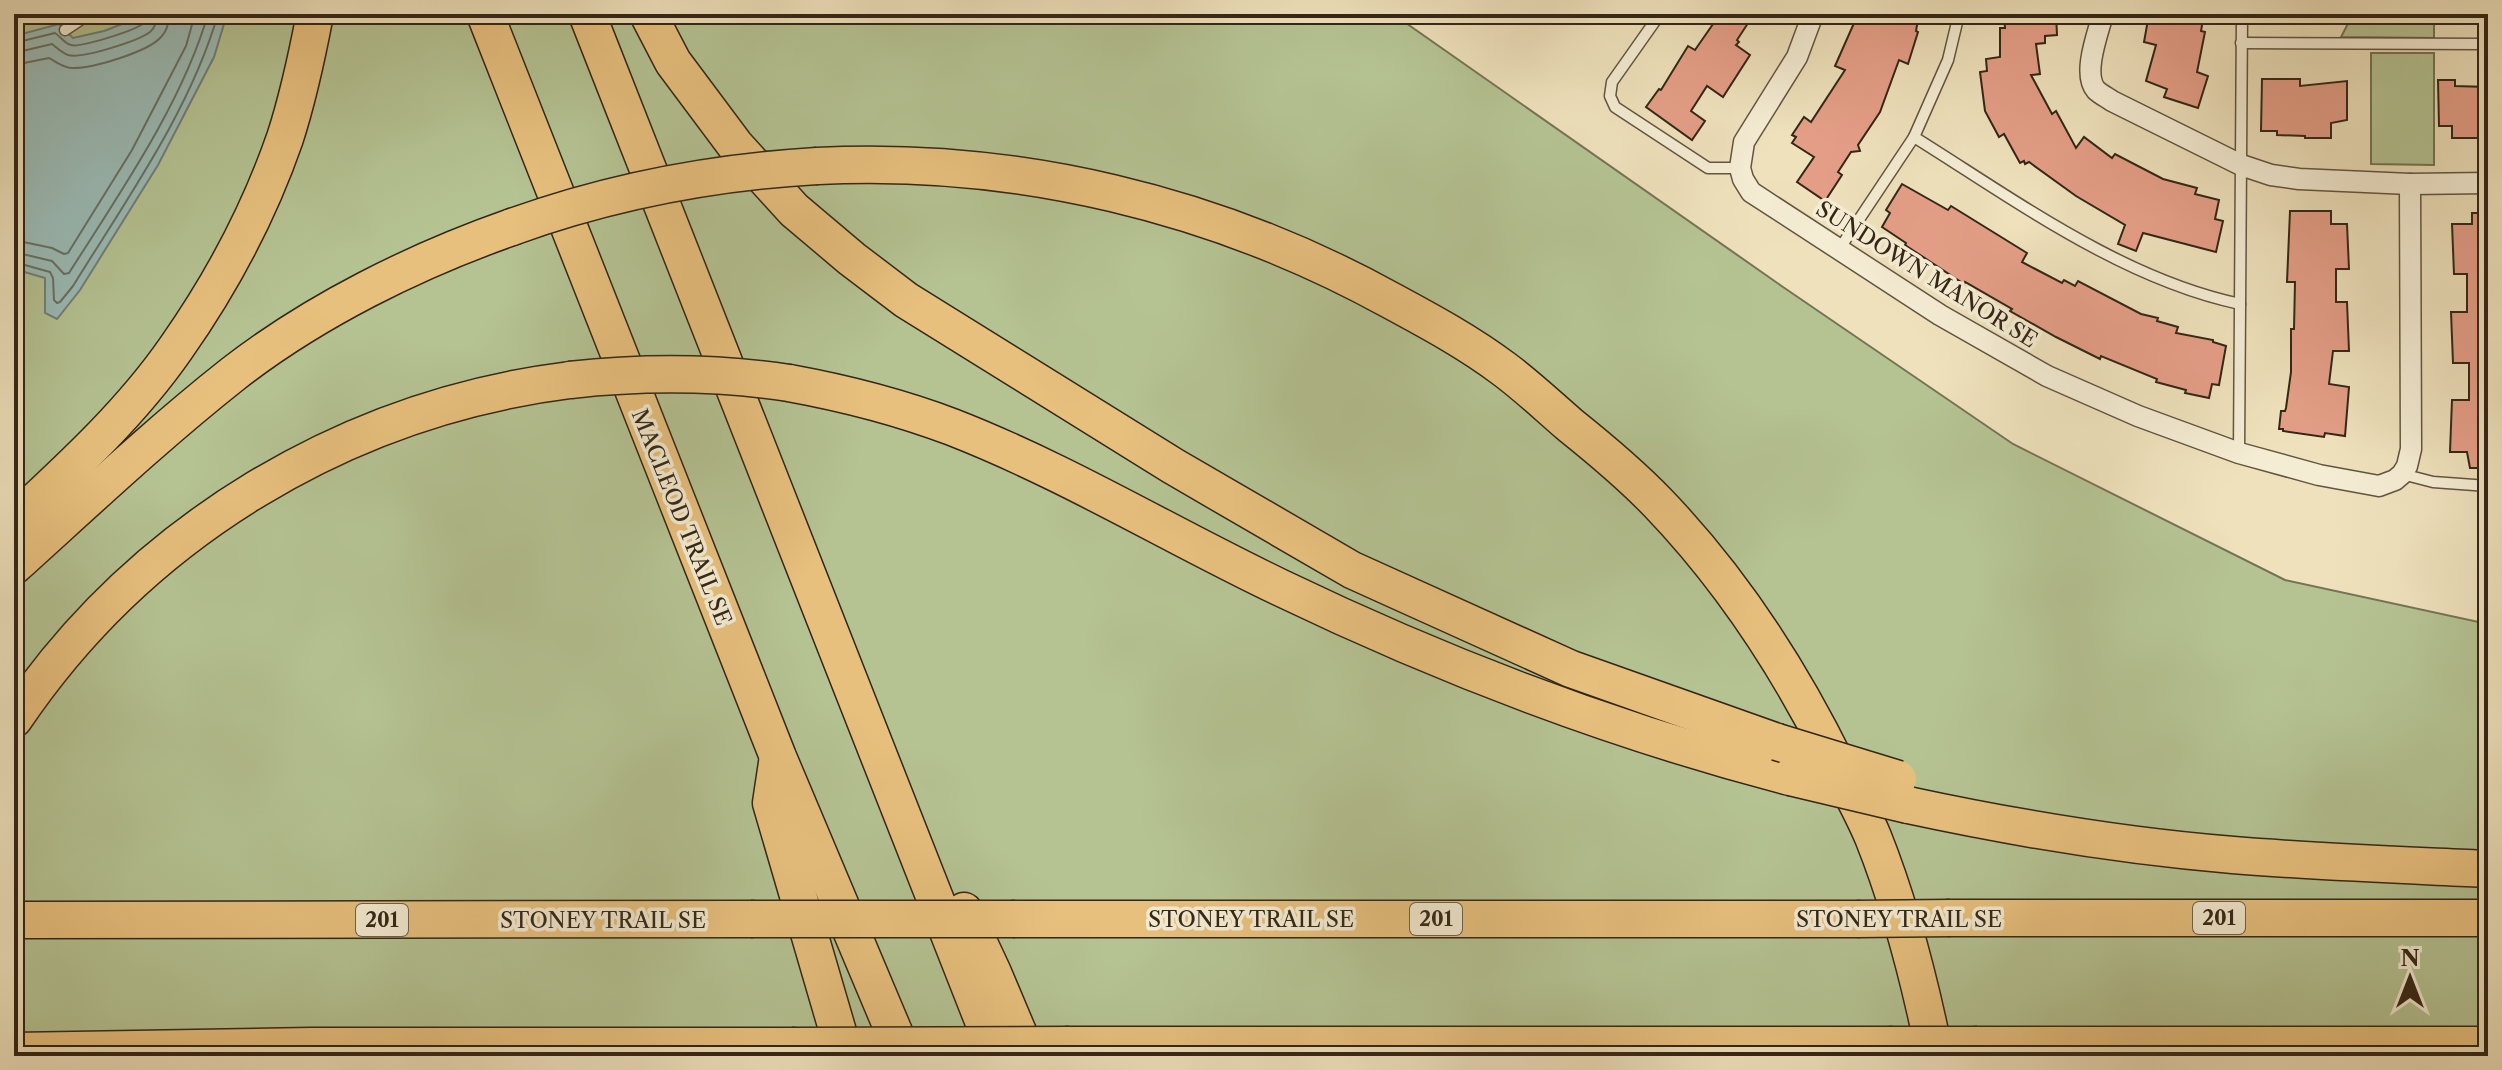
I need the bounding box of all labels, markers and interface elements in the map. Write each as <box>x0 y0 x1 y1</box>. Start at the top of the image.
street label: SUNDOWN MANOR SE <box>1811 195 2042 354</box>
street label: MACLEOD TRAIL SE <box>626 405 737 629</box>
road number: 201 <box>2193 902 2245 934</box>
road number: 201 <box>1410 903 1462 935</box>
road number: 201 <box>356 904 408 936</box>
street label: STONEY TRAIL SE <box>1148 906 1354 933</box>
street label: STONEY TRAIL SE <box>1796 906 2002 933</box>
street label: STONEY TRAIL SE <box>500 907 706 934</box>
north arrow <box>2370 938 2450 1018</box>
text: N <box>2400 945 2420 972</box>

